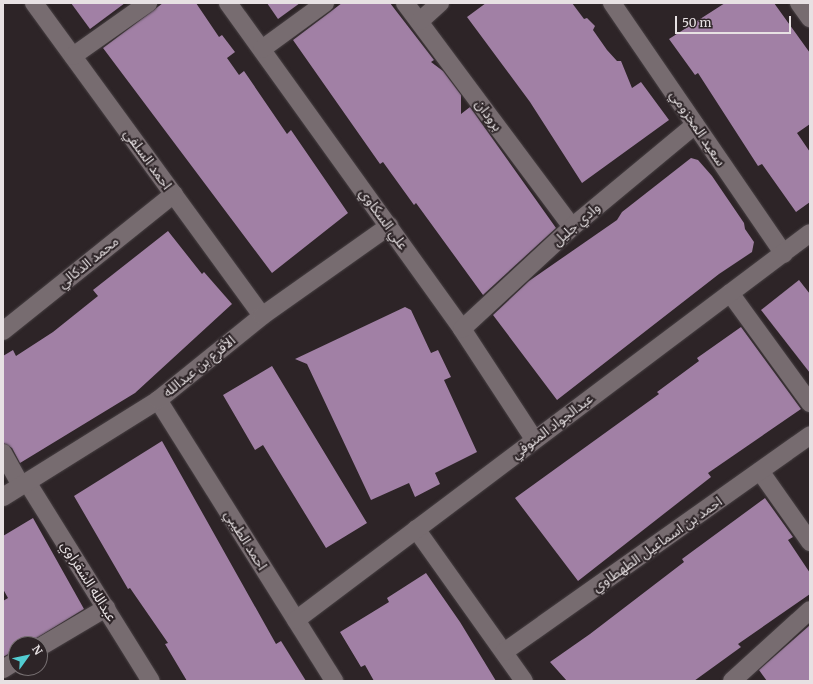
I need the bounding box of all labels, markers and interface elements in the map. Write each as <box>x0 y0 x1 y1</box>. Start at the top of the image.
scale bar <box>677 8 793 34</box>
text: 50 m <box>682 15 711 30</box>
street label: سعيد المخزومي <box>667 87 729 169</box>
street label: برودان <box>472 96 506 134</box>
street label: احمد السلفي <box>120 125 176 193</box>
street label: علي السكاوي <box>356 185 412 253</box>
street label: وادي جليل <box>549 199 603 249</box>
street label: محمد الدكالي <box>54 232 122 292</box>
street label: الأقرع بن عبدالله <box>159 332 239 400</box>
street label: عبدالجواد المنوفي <box>508 390 596 462</box>
street label: احمد بن اسماعيل الطهطاوي <box>589 493 725 595</box>
street label: احمد الطيبي <box>221 507 271 573</box>
street label: عبدالله الشقراوي <box>58 538 120 624</box>
north arrow <box>8 636 48 676</box>
text: N <box>29 643 45 657</box>

